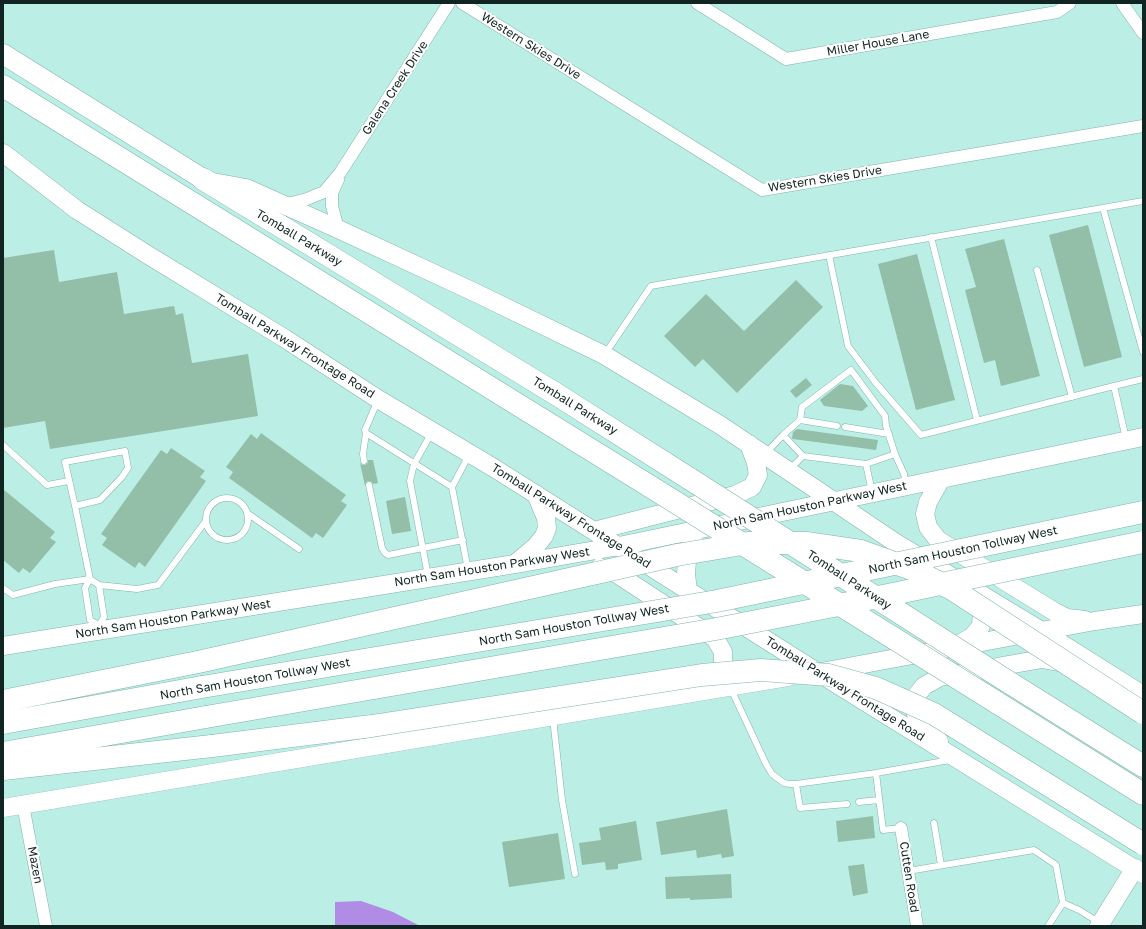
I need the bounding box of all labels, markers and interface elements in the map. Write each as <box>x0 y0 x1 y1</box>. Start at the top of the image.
street label: Western Skies Drive <box>478 9 584 83</box>
street label: Miller House Lane <box>826 27 930 59</box>
street label: Galena Creek Drive <box>359 38 431 138</box>
street label: Western Skies Drive <box>767 163 883 195</box>
street label: Tomball Parkway <box>253 207 345 269</box>
street label: Tomball Parkway Frontage Road <box>213 291 377 401</box>
street label: Tomball Parkway <box>530 374 620 438</box>
street label: Tomball Parkway Frontage Road <box>489 461 653 571</box>
street label: North Sam Houston Parkway West <box>712 478 908 534</box>
street label: North Sam Houston Tollway West <box>867 523 1059 577</box>
street label: North Sam Houston Parkway West <box>393 544 591 590</box>
street label: Tomball Parkway <box>804 547 894 613</box>
street label: North Sam Houston Parkway West <box>74 596 272 642</box>
street label: North Sam Houston Tollway West <box>478 601 670 649</box>
street label: Tomball Parkway Frontage Road <box>763 634 927 744</box>
street label: North Sam Houston Tollway West <box>159 655 351 703</box>
street label: Cutten Road <box>896 840 922 914</box>
street label: Mazen <box>24 845 46 885</box>

